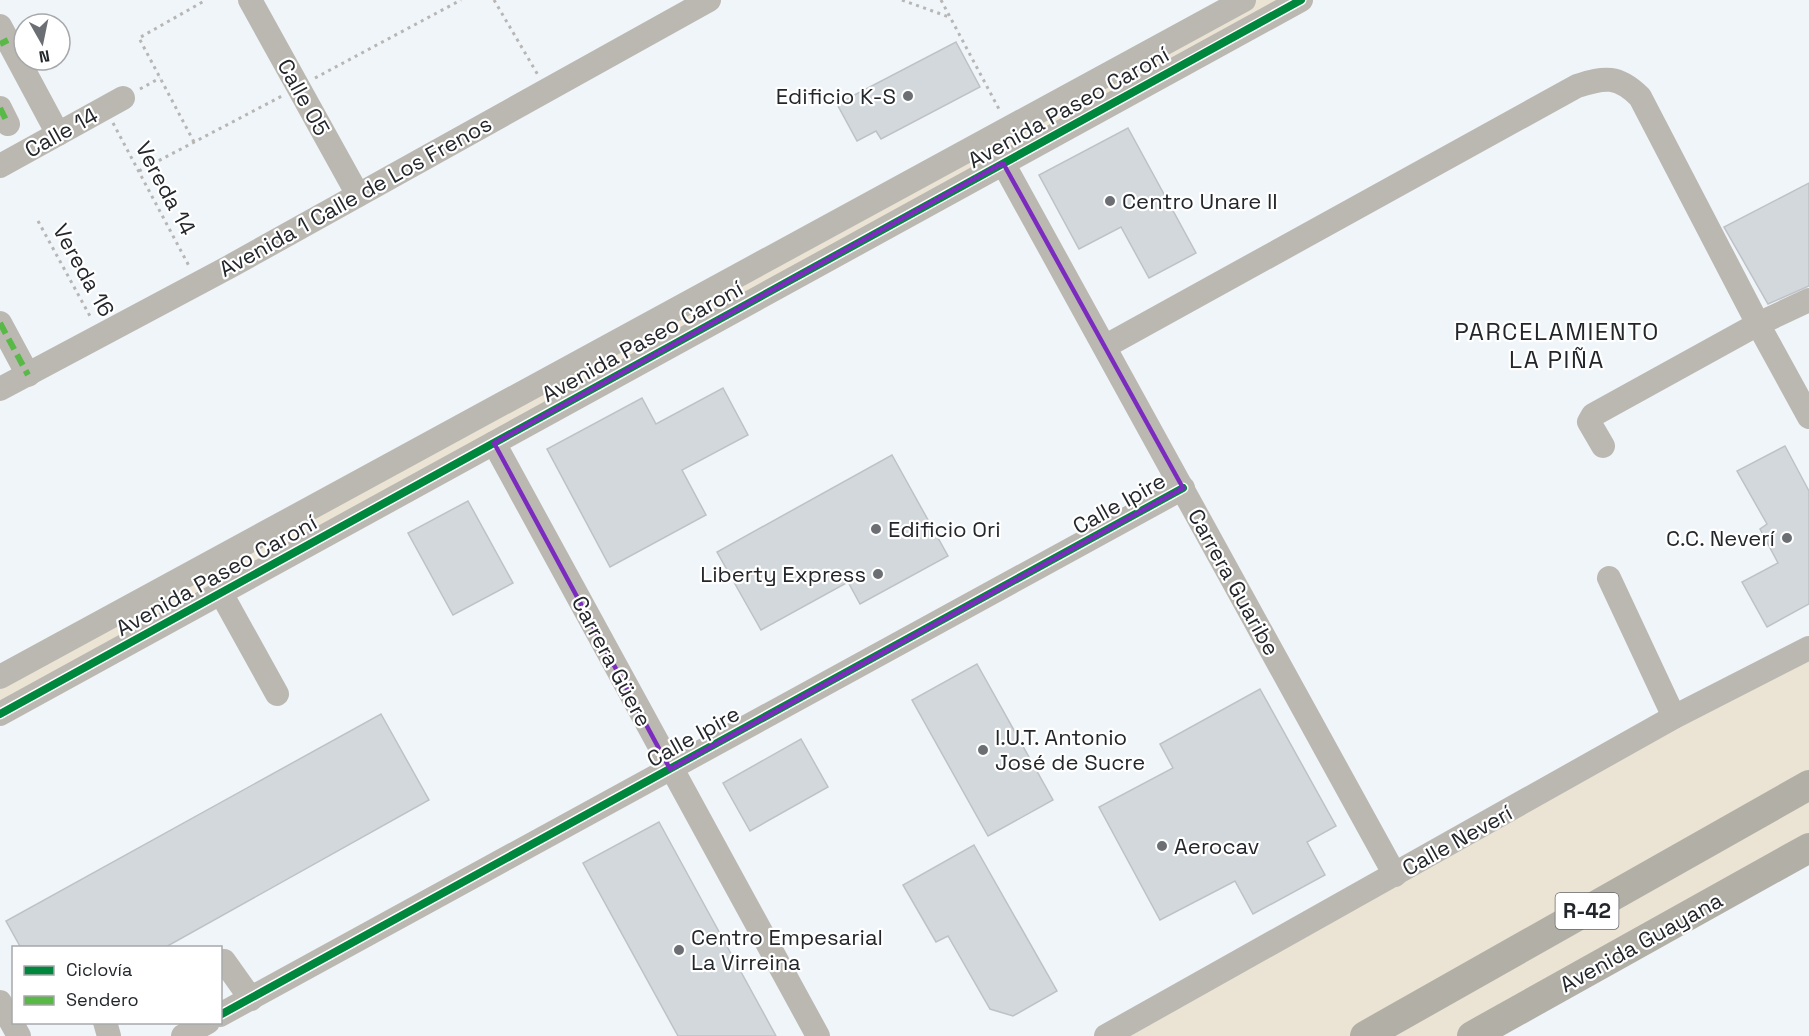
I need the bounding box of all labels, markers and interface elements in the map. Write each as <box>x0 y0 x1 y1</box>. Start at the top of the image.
north arrow <box>12 12 72 72</box>
street label: Avenida Paseo Caroní <box>962 40 1174 174</box>
text: N <box>37 45 51 68</box>
street label: Calle 05 <box>272 54 336 140</box>
place label: Edificio K-S <box>776 82 896 110</box>
marker: Edificio K-S <box>901 89 915 103</box>
street label: Calle 14 <box>20 100 103 163</box>
street label: Avenida 1 Calle de Los Frenos <box>214 109 496 283</box>
street label: Vereda 14 <box>130 136 202 240</box>
place label: Centro Unare II <box>1122 187 1278 215</box>
marker: Centro Unare II <box>1103 194 1117 208</box>
street label: Vereda 16 <box>47 219 121 321</box>
street label: Avenida Paseo Caroní <box>536 274 748 408</box>
district label: PARCELAMIENTO LA PIÑA <box>1454 316 1660 375</box>
street label: Calle Ipire <box>1068 466 1170 540</box>
street label: Carrera Guaribe <box>1182 504 1286 660</box>
street label: Avenida Paseo Caroní <box>110 508 322 642</box>
place label: Edificio Ori <box>888 515 1001 543</box>
marker: Edificio Ori <box>869 522 883 536</box>
place label: C.C. Neverí <box>1666 524 1776 552</box>
marker: C.C. Neverí <box>1780 531 1794 545</box>
place label: Liberty Express <box>700 560 866 588</box>
marker: Liberty Express <box>871 567 885 581</box>
street label: Carrera Güere <box>566 591 658 731</box>
street label: Calle Ipire <box>642 699 744 773</box>
place label: I.U.T. Antonio José de Sucre <box>995 723 1145 776</box>
marker: I.U.T. Antonio José de Sucre <box>976 743 990 757</box>
street label: Calle Neverí <box>1397 798 1517 882</box>
place label: Aerocav <box>1174 832 1260 860</box>
marker: Aerocav <box>1155 839 1169 853</box>
street label: Avenida Guayana <box>1555 886 1728 998</box>
road number: R-42 <box>1556 893 1618 929</box>
place label: Centro Empesarial La Virreina <box>691 923 883 976</box>
marker: Centro Empesarial La Virreina <box>672 943 686 957</box>
legend <box>12 946 222 1024</box>
text: Ciclovía <box>66 958 132 981</box>
text: Sendero <box>66 988 139 1011</box>

